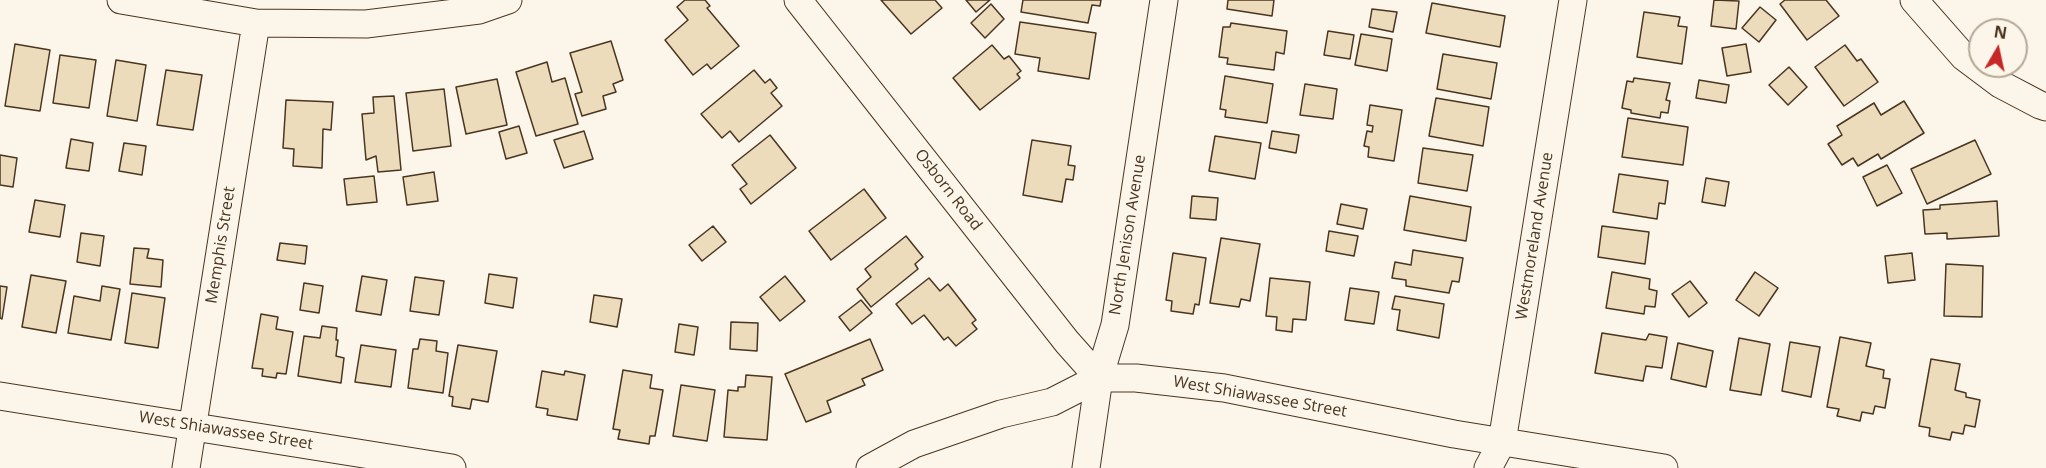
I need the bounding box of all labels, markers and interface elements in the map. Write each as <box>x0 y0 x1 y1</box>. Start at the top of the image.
north arrow <box>1968 18 2028 78</box>
text: N <box>1992 20 2009 44</box>
street label: Osborn Road <box>910 145 986 235</box>
street label: Westmoreland Avenue <box>1512 151 1558 321</box>
street label: North Jenison Avenue <box>1106 154 1150 316</box>
street label: Memphis Street <box>202 185 240 305</box>
street label: West Shiawassee Street <box>1172 372 1348 422</box>
street label: West Shiawassee Street <box>138 408 314 454</box>

